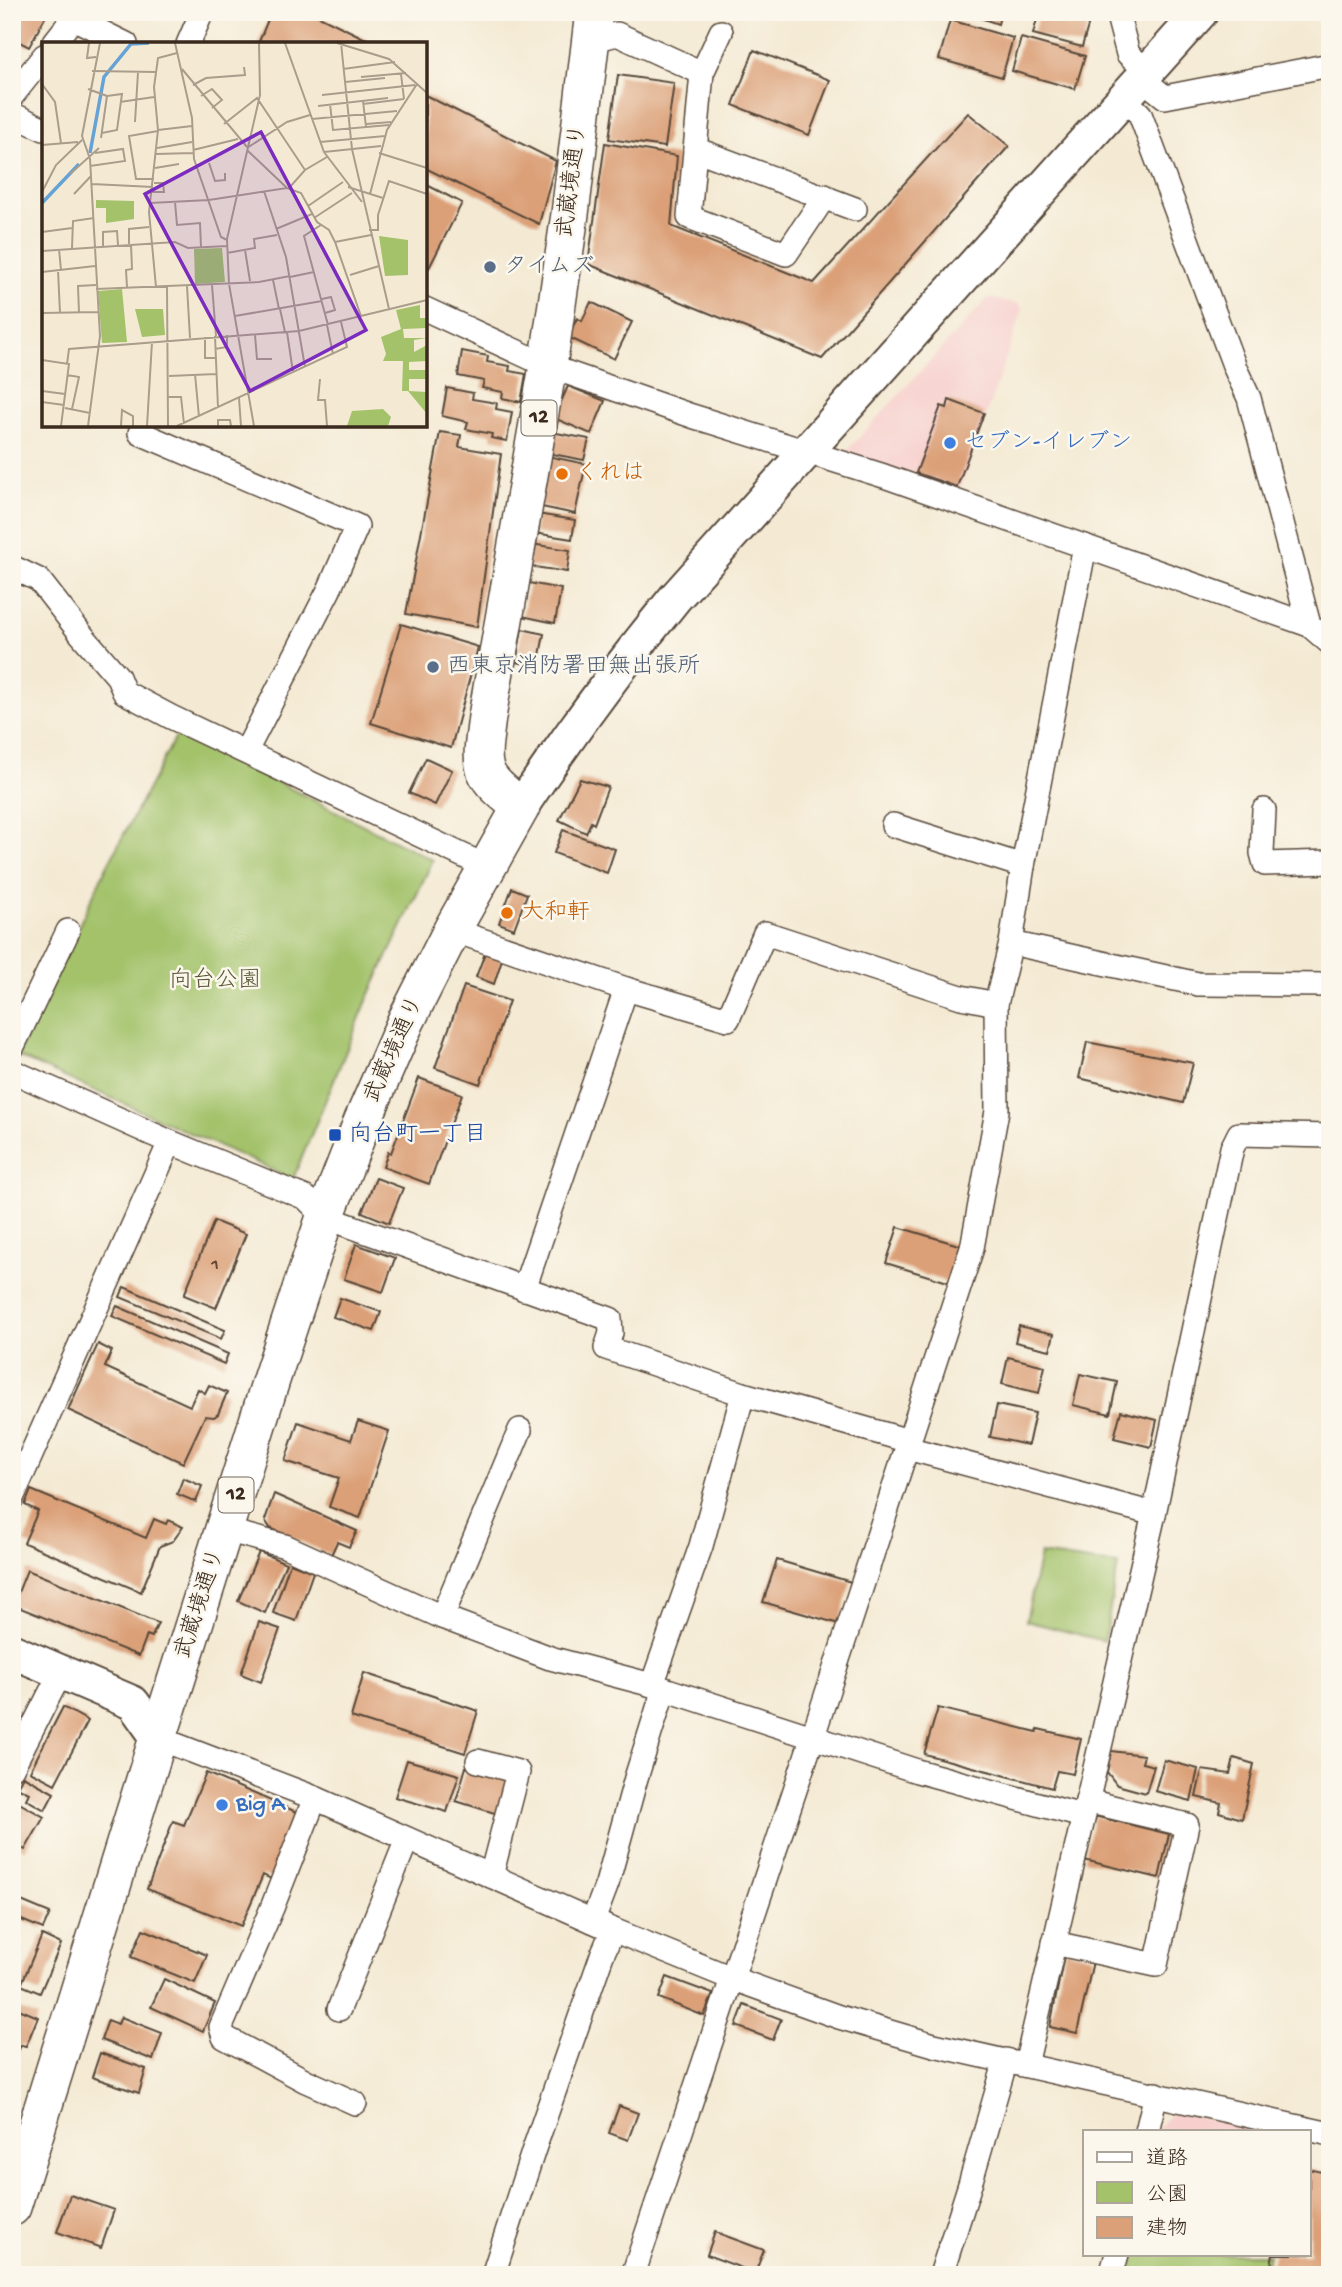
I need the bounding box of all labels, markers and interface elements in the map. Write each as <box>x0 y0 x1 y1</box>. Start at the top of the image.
inset map <box>42 42 427 427</box>
street label: 武蔵境通り <box>552 122 593 240</box>
place label: タイムズ <box>504 254 594 281</box>
marker: タイムズ <box>482 259 498 275</box>
road number: 12 <box>522 400 556 436</box>
place label: セブン-イレブン <box>964 429 1132 457</box>
marker: セブン-イレブン <box>942 435 958 451</box>
place label: くれは <box>576 461 645 488</box>
marker: くれは <box>554 466 570 482</box>
place label: 西東京消防署田無出張所 <box>447 653 700 681</box>
marker: 西東京消防署田無出張所 <box>425 659 441 675</box>
place label: 大和軒 <box>521 899 590 927</box>
marker: 大和軒 <box>499 905 515 921</box>
park label: 向台公園 <box>169 967 261 995</box>
street label: 武蔵境通り <box>358 992 431 1108</box>
place label: 向台町一丁目 <box>349 1121 487 1149</box>
marker: 向台町一丁目 <box>327 1127 343 1143</box>
house number: 1 <box>210 1254 219 1277</box>
road number: 12 <box>218 1478 254 1512</box>
street label: 武蔵境通り <box>169 1545 232 1663</box>
place label: Big A <box>235 1792 286 1819</box>
marker: Big A <box>214 1797 230 1813</box>
legend <box>1083 2130 1310 2256</box>
text: 道路 <box>1146 2147 1188 2173</box>
text: 公園 <box>1146 2184 1188 2209</box>
text: 建物 <box>1146 2217 1188 2243</box>

